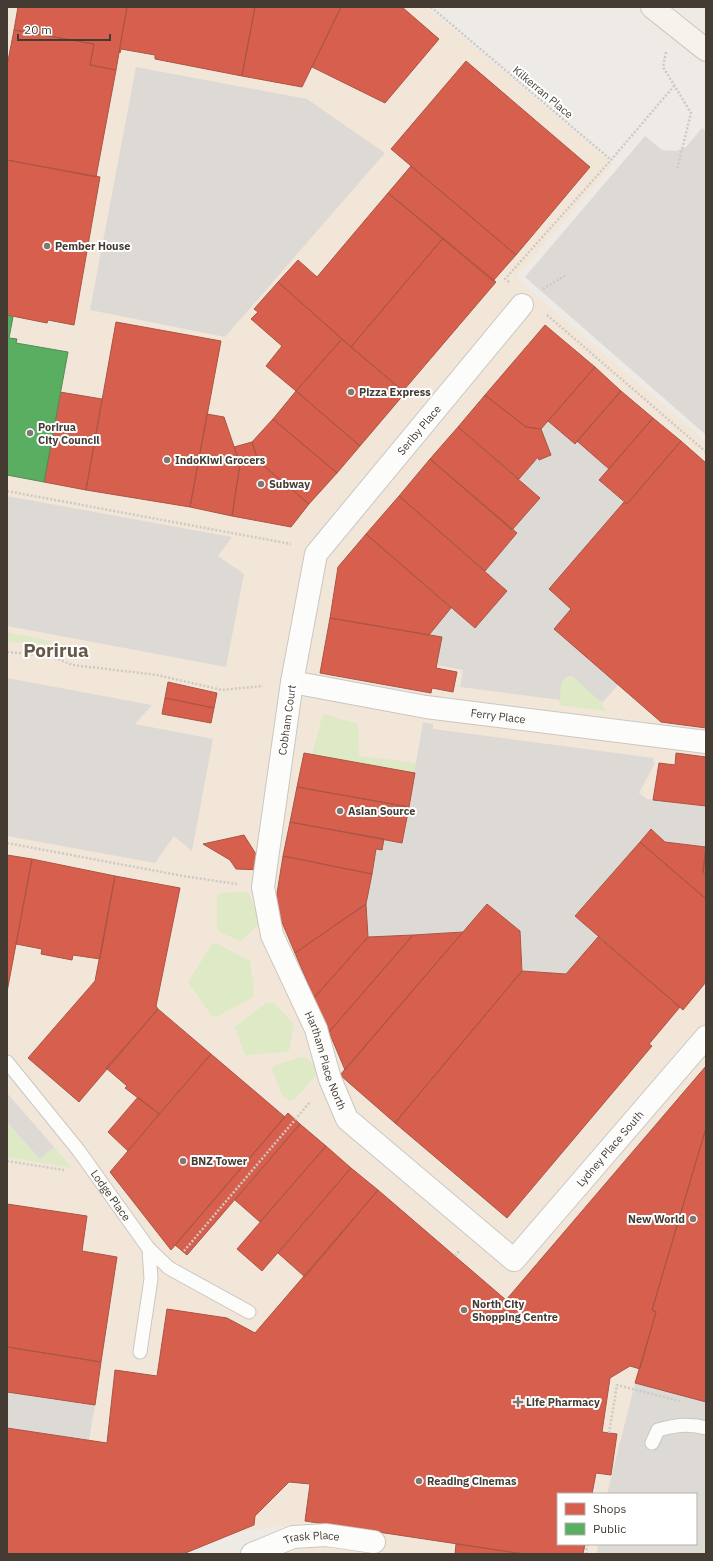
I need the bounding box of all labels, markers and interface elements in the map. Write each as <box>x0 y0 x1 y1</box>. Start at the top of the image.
scale bar <box>18 16 110 42</box>
text: 20 m <box>24 22 52 37</box>
street label: Kilkerran Place <box>510 63 576 121</box>
place label: Pember House <box>55 239 130 253</box>
marker: Pember House <box>42 241 52 251</box>
place label: Pizza Express <box>359 385 431 399</box>
marker: Pizza Express <box>346 387 356 397</box>
street label: Serlby Place <box>394 402 444 458</box>
place label: Porirua City Council <box>38 420 100 447</box>
marker: Porirua City Council <box>25 428 35 438</box>
place label: IndoKiwi Grocers <box>175 453 266 467</box>
marker: IndoKiwi Grocers <box>162 455 172 465</box>
place label: Subway <box>269 477 310 491</box>
marker: Subway <box>256 479 266 489</box>
district label: Porirua <box>23 638 89 662</box>
street label: Cobham Court <box>275 684 299 756</box>
street label: Ferry Place <box>470 706 526 726</box>
place label: Asian Source <box>348 804 415 818</box>
marker: Asian Source <box>335 806 345 816</box>
street label: Hartham Place North <box>302 1009 349 1112</box>
street label: Lydney Place South <box>573 1108 646 1190</box>
place label: BNZ Tower <box>191 1154 248 1168</box>
marker: BNZ Tower <box>178 1156 188 1166</box>
street label: Lodge Place <box>88 1167 134 1224</box>
place label: New World <box>628 1212 685 1226</box>
marker: New World <box>688 1214 698 1224</box>
place label: North City Shopping Centre <box>472 1297 558 1324</box>
marker: North City Shopping Centre <box>459 1305 469 1315</box>
place label: Life Pharmacy <box>526 1395 600 1409</box>
marker: Life Pharmacy <box>513 1397 523 1407</box>
place label: Reading Cinemas <box>427 1474 517 1488</box>
marker: Reading Cinemas <box>414 1476 424 1486</box>
legend <box>557 1493 697 1545</box>
text: Shops <box>593 1501 626 1516</box>
text: Public <box>593 1521 626 1536</box>
street label: Trask Place <box>281 1528 341 1547</box>

